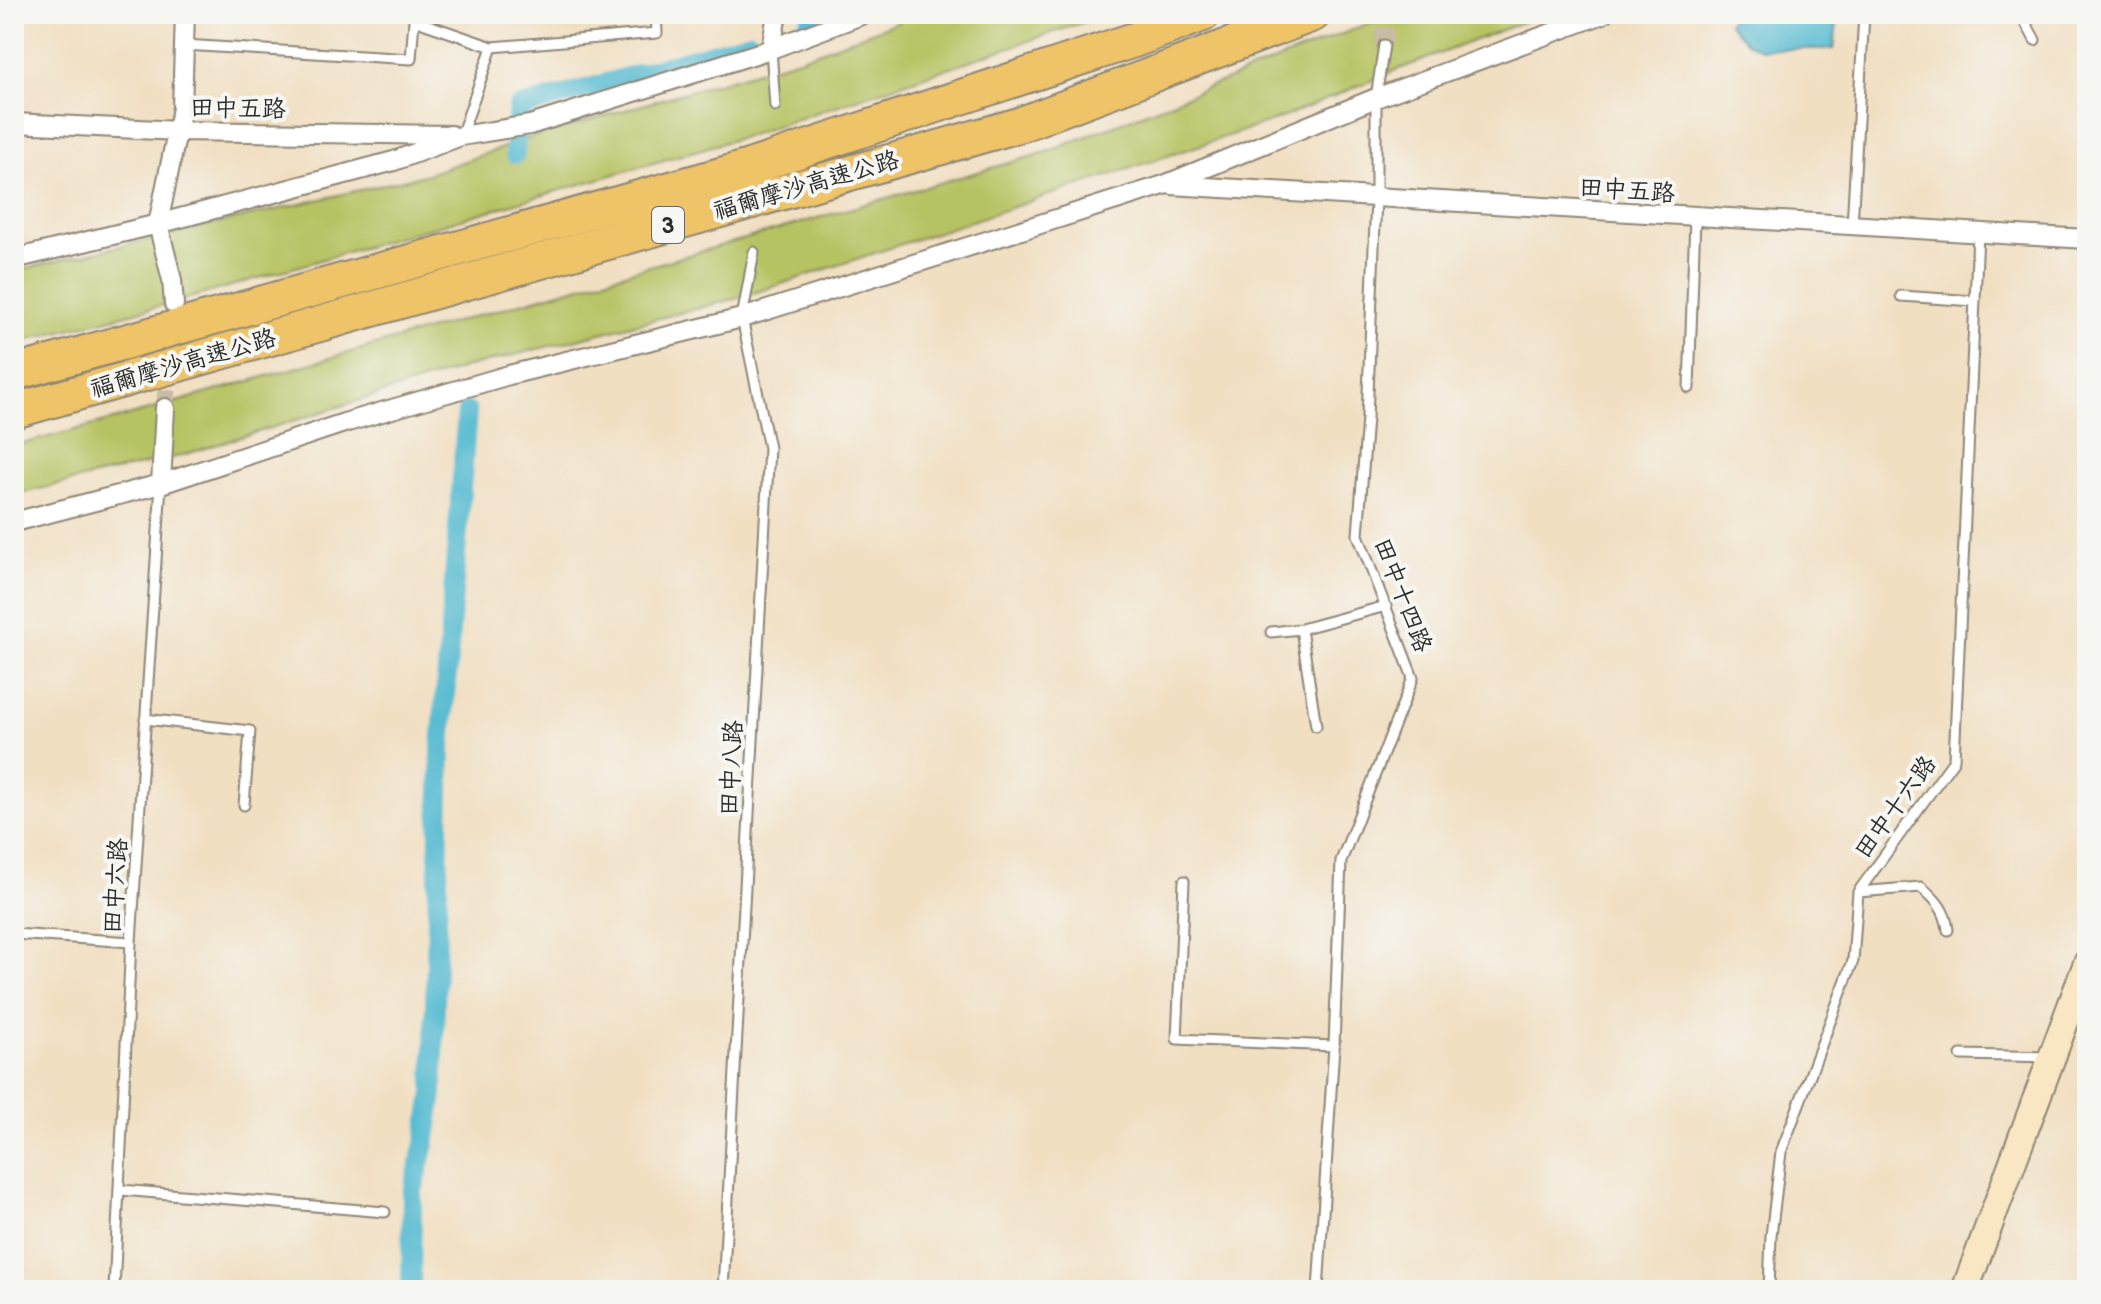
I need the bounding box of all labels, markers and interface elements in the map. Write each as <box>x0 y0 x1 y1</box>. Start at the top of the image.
street label: 田中五路 <box>190 93 286 124</box>
street label: 福爾摩沙高速公路 <box>710 145 902 226</box>
street label: 田中五路 <box>1578 173 1676 208</box>
road number: 3 <box>652 207 684 243</box>
street label: 福爾摩沙高速公路 <box>87 323 279 404</box>
street label: 田中十四路 <box>1367 534 1438 656</box>
street label: 田中八路 <box>715 719 748 817</box>
street label: 田中十六路 <box>1848 750 1942 864</box>
street label: 田中六路 <box>98 837 133 935</box>

